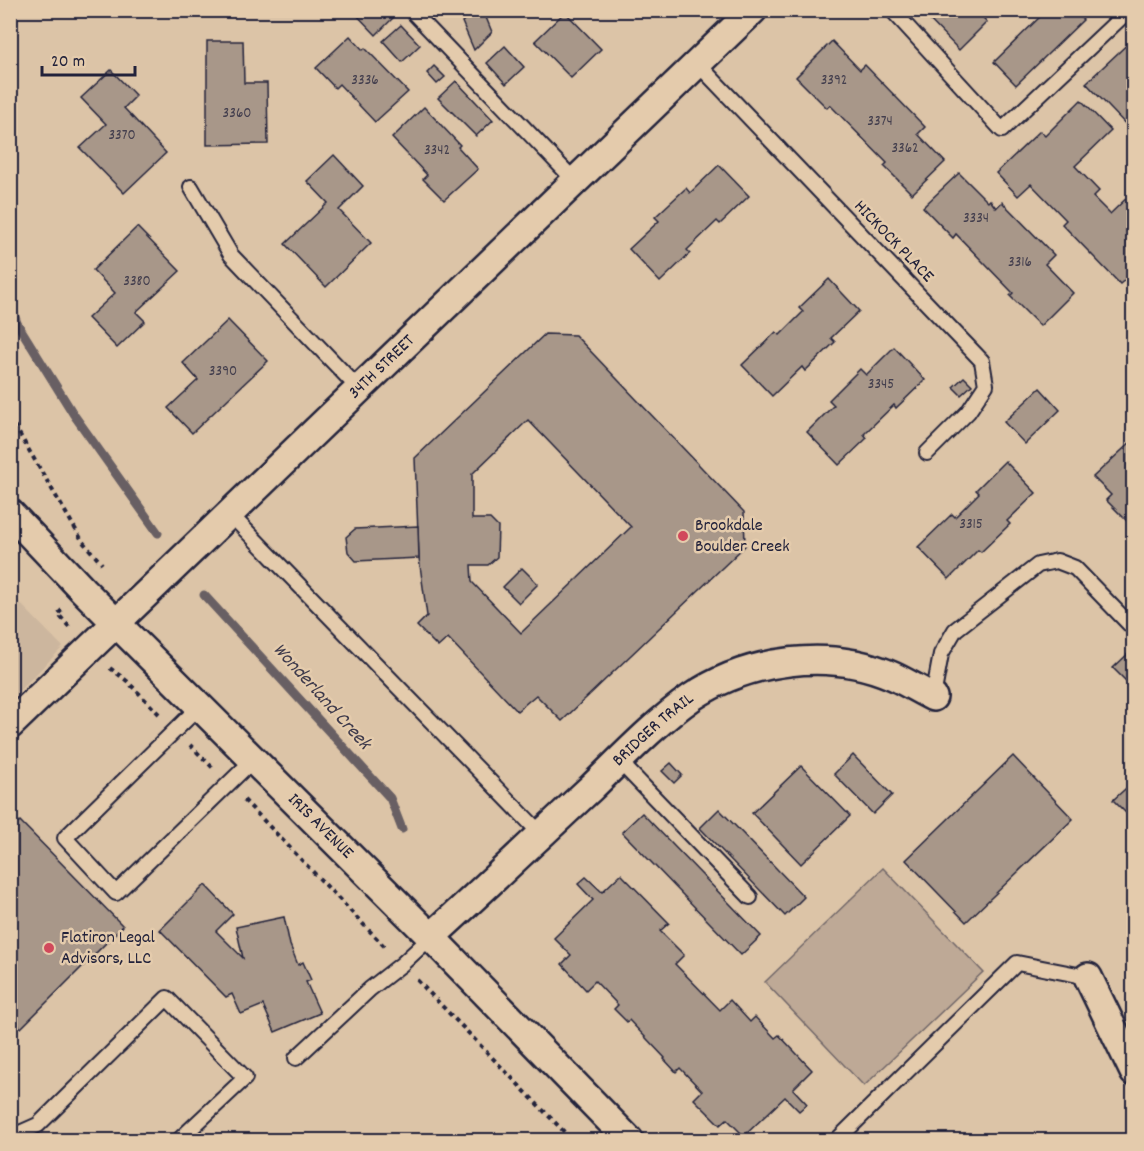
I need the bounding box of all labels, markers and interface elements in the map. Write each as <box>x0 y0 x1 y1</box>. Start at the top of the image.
scale bar <box>42 39 135 77</box>
text: 20 m <box>51 50 85 75</box>
house number: 3336 <box>351 70 379 92</box>
house number: 3392 <box>821 70 847 92</box>
house number: 3360 <box>223 103 251 125</box>
house number: 3374 <box>867 111 893 133</box>
house number: 3370 <box>108 125 136 147</box>
house number: 3362 <box>891 138 919 160</box>
house number: 3342 <box>424 140 450 162</box>
street label: HICKOCK PLACE <box>847 195 939 289</box>
house number: 3334 <box>963 208 989 230</box>
house number: 3316 <box>1008 252 1032 274</box>
house number: 3380 <box>123 271 151 293</box>
street label: 34TH STREET <box>343 329 421 405</box>
house number: 3390 <box>209 361 237 383</box>
house number: 3345 <box>868 374 894 396</box>
place label: Brookdale Boulder Creek <box>695 514 790 560</box>
house number: 3315 <box>959 514 983 536</box>
marker: Brookdale Boulder Creek <box>676 529 690 543</box>
water label: Wonderland Creek <box>265 637 378 758</box>
street label: BRIDGER TRAIL <box>607 687 700 773</box>
street label: IRIS AVENUE <box>281 788 359 865</box>
place label: Flatiron Legal Advisors, LLC <box>61 926 155 972</box>
marker: Flatiron Legal Advisors, LLC <box>42 941 56 955</box>

